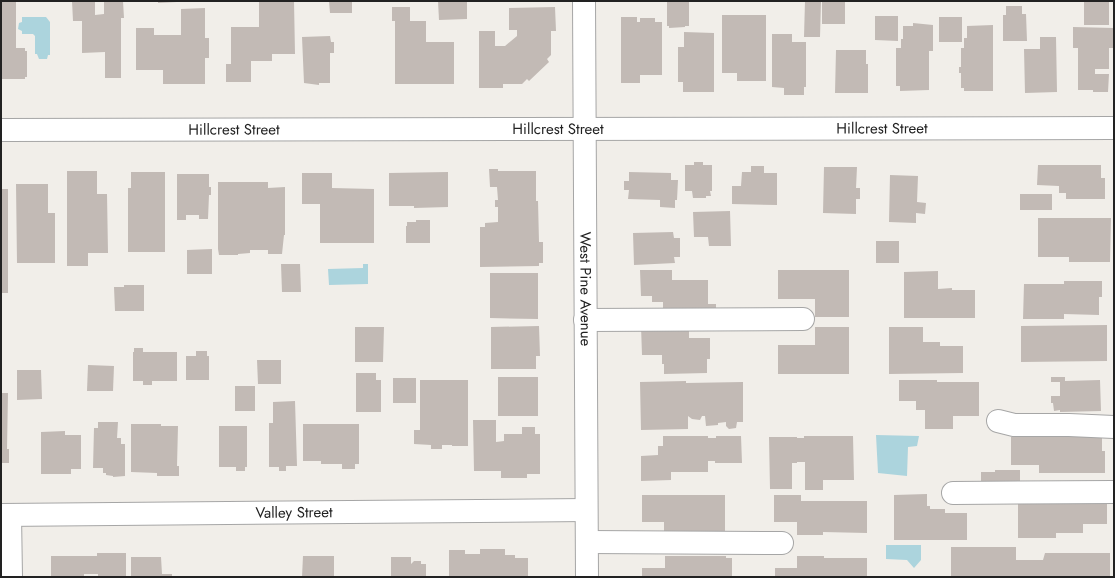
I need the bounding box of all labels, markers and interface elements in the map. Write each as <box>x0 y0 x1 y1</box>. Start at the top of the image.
street label: Hillcrest Street <box>836 117 928 139</box>
street label: Hillcrest Street <box>188 118 280 141</box>
street label: Hillcrest Street <box>512 118 604 140</box>
street label: West Pine Avenue <box>574 232 597 347</box>
street label: Valley Street <box>255 501 333 524</box>

